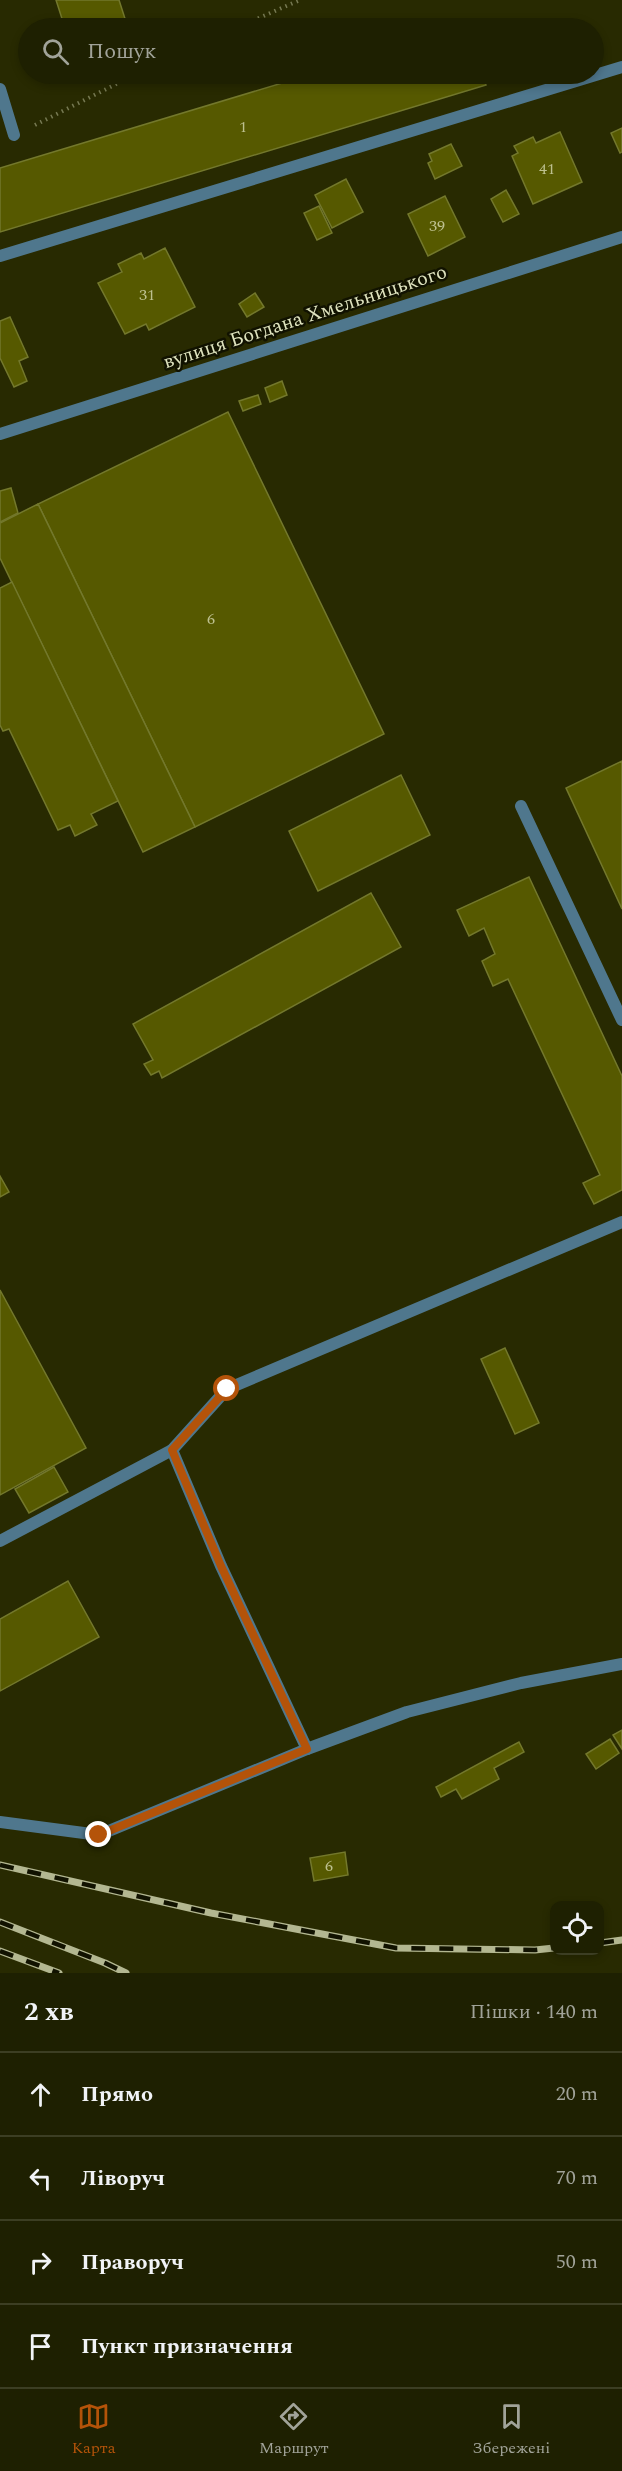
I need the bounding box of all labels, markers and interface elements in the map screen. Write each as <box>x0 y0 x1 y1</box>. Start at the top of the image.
search box <box>18 18 604 84</box>
icon: search <box>39 35 72 68</box>
text: Пошук <box>87 35 157 68</box>
house number: 1 <box>239 115 247 139</box>
house number: 41 <box>539 157 555 181</box>
house number: 39 <box>429 214 445 238</box>
street label: вулиця Богдана Хмельницького <box>159 257 451 377</box>
house number: 31 <box>139 283 155 307</box>
house number: 6 <box>207 607 215 631</box>
route start <box>213 1375 239 1401</box>
route end <box>85 1821 111 1847</box>
house number: 6 <box>325 1854 333 1878</box>
map controls <box>550 1901 604 1955</box>
button: locate <box>550 1901 604 1955</box>
text: 2 хв <box>24 1992 74 2032</box>
text: Пішки · 140 m <box>470 1997 598 2027</box>
icon: ahead <box>24 2078 57 2111</box>
text: Прямо <box>81 2078 153 2111</box>
text: 20 m <box>556 2079 598 2109</box>
icon: left <box>24 2162 57 2195</box>
text: Ліворуч <box>81 2162 165 2195</box>
text: 70 m <box>556 2163 598 2193</box>
icon: right <box>24 2246 57 2279</box>
text: Праворуч <box>81 2246 184 2279</box>
text: 50 m <box>556 2247 598 2277</box>
icon: arrive <box>24 2330 57 2363</box>
text: Пункт призначення <box>81 2330 293 2363</box>
tab: Карта <box>72 2400 116 2460</box>
tab: Маршрут <box>259 2400 329 2460</box>
tab: Збережені <box>472 2400 550 2460</box>

